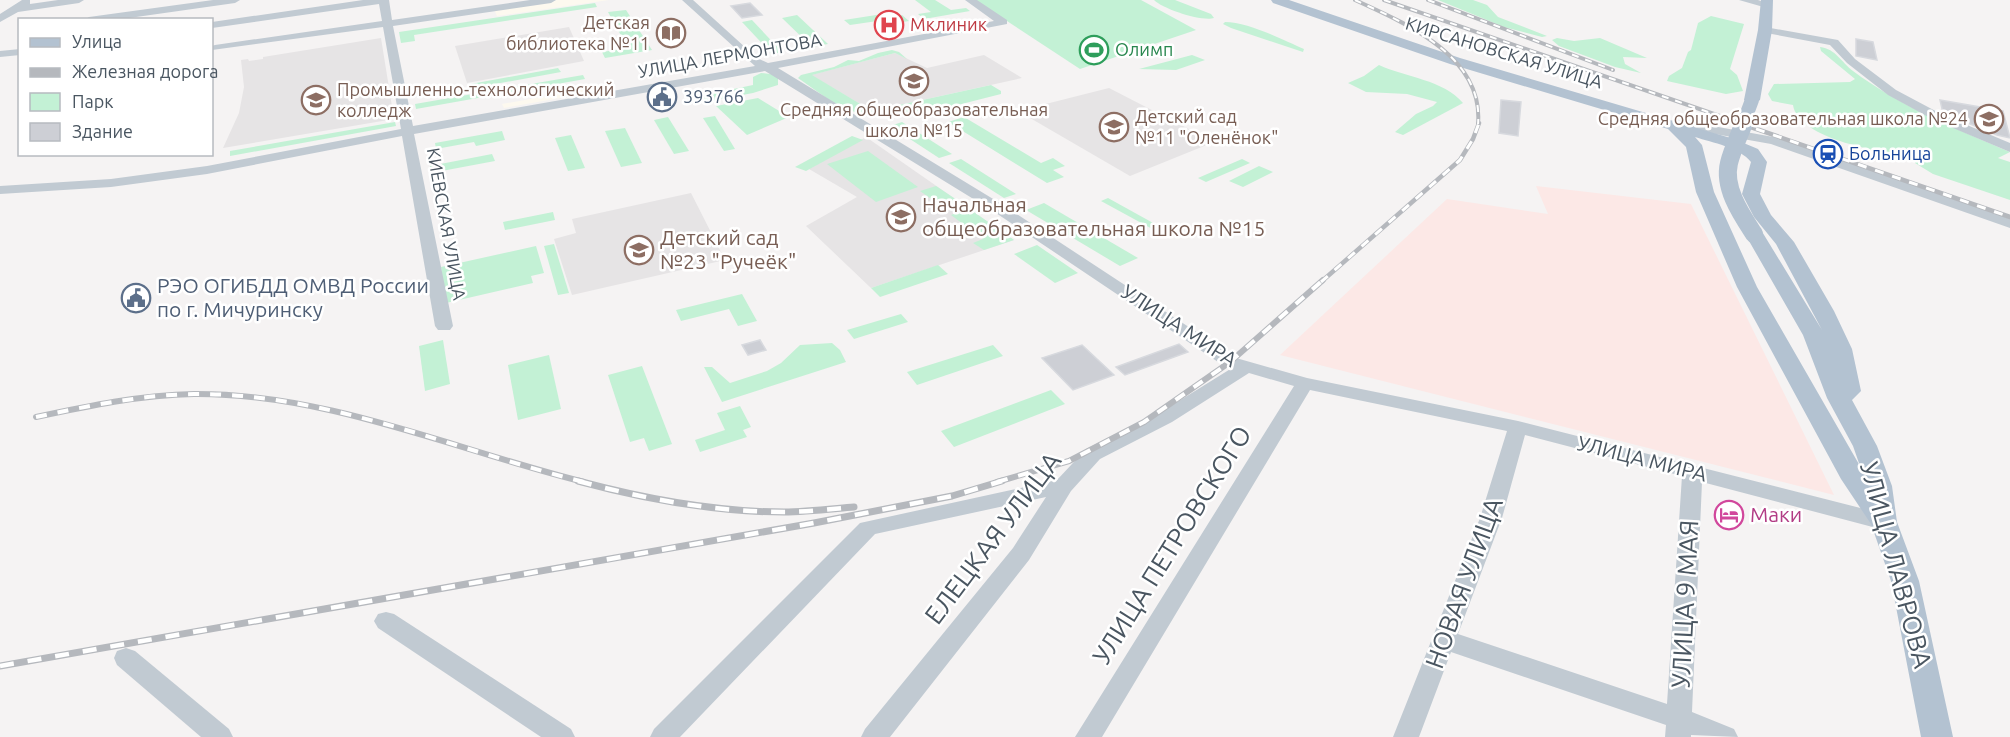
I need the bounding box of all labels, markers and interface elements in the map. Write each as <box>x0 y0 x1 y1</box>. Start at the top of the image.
hospital icon: Мклиник <box>873 9 905 41</box>
place label: Детская библиотека №11 <box>506 12 650 53</box>
street label: КИРСАНОВСКАЯ УЛИЦА <box>1403 13 1605 92</box>
place label: Мклиник <box>910 14 987 34</box>
library icon: Детская библиотека №11 <box>655 17 687 49</box>
legend <box>18 18 213 156</box>
street label: УЛИЦА ЛЕРМОНТОВА <box>637 29 823 81</box>
text: Улица <box>72 31 122 51</box>
sports icon: Олимп <box>1078 34 1110 66</box>
place label: Олимп <box>1115 39 1173 59</box>
text: Железная дорога <box>72 61 219 81</box>
school or university icon: Средняя общеобразовательная школа №15 <box>898 65 930 97</box>
place label: Промышленно-технологический колледж <box>337 79 614 120</box>
public building icon: 393766 <box>646 81 678 113</box>
school or university icon: Промышленно-технологический колледж <box>300 84 332 116</box>
place label: 393766 <box>683 86 744 106</box>
text: Парк <box>72 91 113 111</box>
place label: Средняя общеобразовательная школа №15 <box>780 99 1048 140</box>
school or university icon: Средняя общеобразовательная школа №24 <box>1973 103 2005 135</box>
place label: Детский сад №11 "Оленёнок" <box>1135 106 1278 147</box>
place label: Средняя общеобразовательная школа №24 <box>1598 108 1968 128</box>
school or university icon: Детский сад №11 "Оленёнок" <box>1098 111 1130 143</box>
text: Здание <box>72 121 133 141</box>
station icon: Больница <box>1812 138 1844 170</box>
place label: Больница <box>1849 143 1931 163</box>
street label: КИЕВСКАЯ УЛИЦА <box>424 146 470 302</box>
place label: Начальная общеобразовательная школа №15 <box>922 192 1265 240</box>
school or university icon: Начальная общеобразовательная школа №15 <box>885 201 917 233</box>
place label: Детский сад №23 "Ручеёк" <box>660 225 796 273</box>
school or university icon: Детский сад №23 "Ручеёк" <box>623 234 655 266</box>
place label: РЭО ОГИБДД ОМВД России по г. Мичуринску <box>157 273 429 321</box>
street label: УЛИЦА МИРА <box>1117 279 1242 372</box>
public building icon: РЭО ОГИБДД ОМВД России по г. Мичуринску <box>120 282 152 314</box>
street label: УЛИЦА ПЕТРОВСКОГО <box>1086 420 1257 669</box>
street label: УЛИЦА МИРА <box>1575 430 1710 486</box>
street label: ЕЛЕЦКАЯ УЛИЦА <box>919 446 1067 629</box>
street label: УЛИЦА ЛАВРОВА <box>1855 459 1938 671</box>
street label: НОВАЯ УЛИЦА <box>1419 493 1508 672</box>
hotel icon: Маки <box>1713 499 1745 531</box>
place label: Маки <box>1750 502 1802 526</box>
street label: УЛИЦА 9 МАЯ <box>1666 519 1703 689</box>

